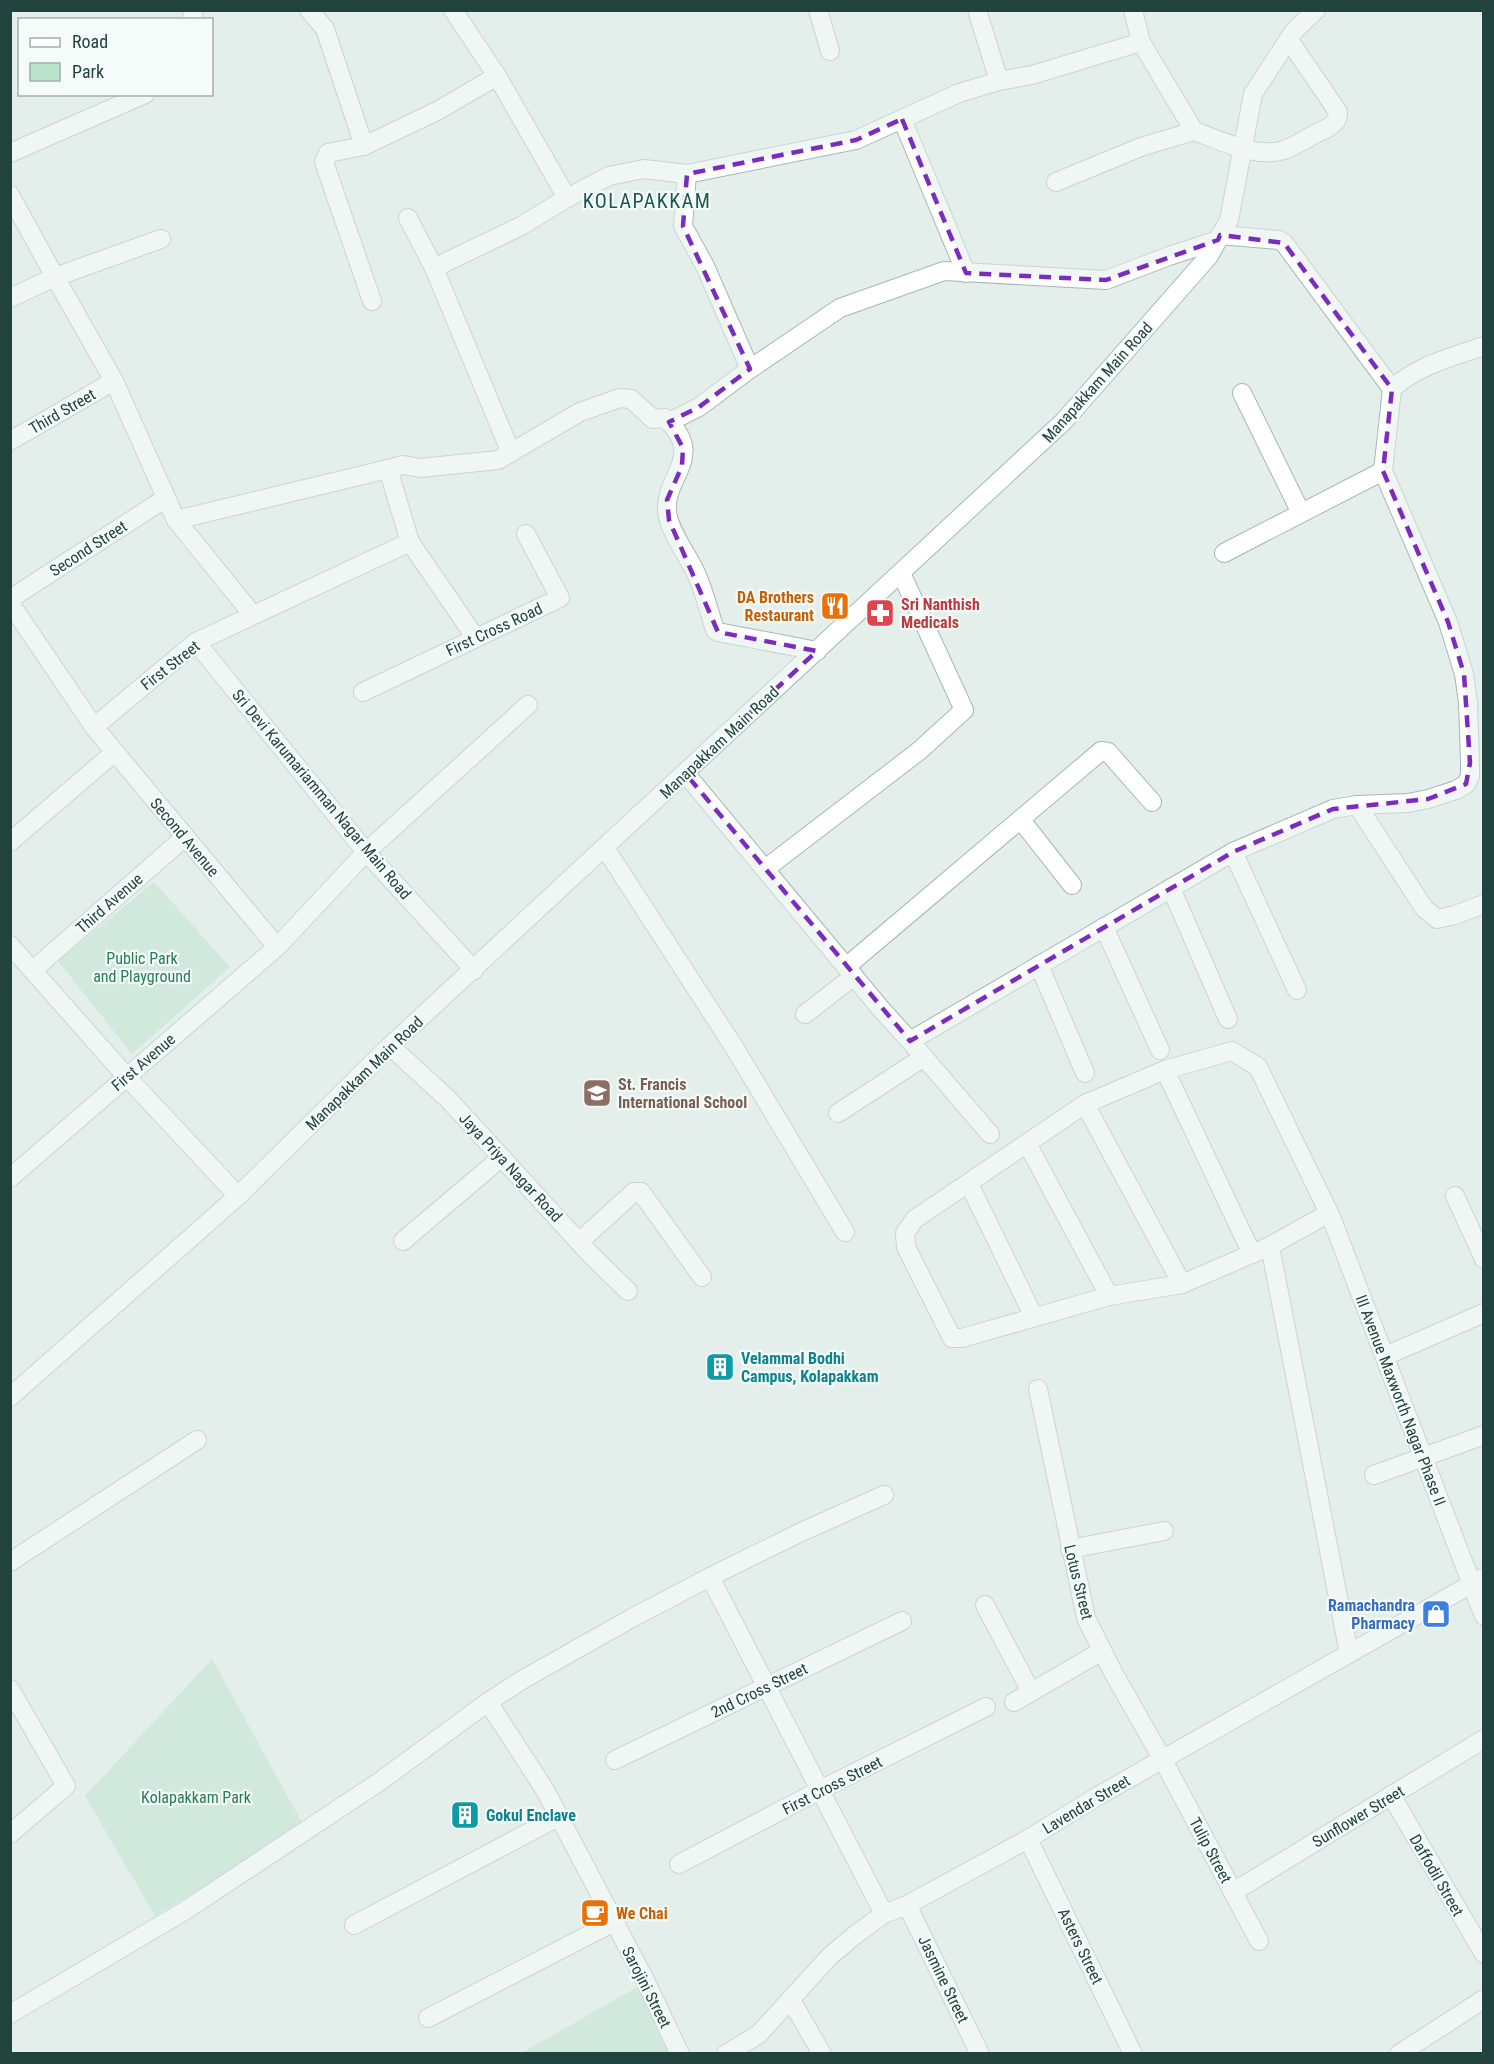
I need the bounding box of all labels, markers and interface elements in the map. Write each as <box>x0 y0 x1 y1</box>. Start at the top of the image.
legend <box>18 18 213 96</box>
text: Road <box>72 31 108 52</box>
text: Park <box>72 61 104 82</box>
district label: KOLAPAKKAM <box>583 189 711 213</box>
street label: Manapakkam Main Road <box>1038 318 1156 446</box>
street label: Third Street <box>26 385 99 438</box>
street label: Second Street <box>46 516 131 580</box>
place label: DA Brothers Restaurant <box>737 588 814 625</box>
restaurant icon: DA Brothers Restaurant <box>819 590 851 622</box>
place label: Sri Nanthish Medicals <box>901 595 980 632</box>
pharmacy icon: Sri Nanthish Medicals <box>864 597 896 629</box>
street label: First Cross Road <box>443 599 545 660</box>
street label: First Street <box>137 636 204 694</box>
street label: Manapakkam Main Road <box>656 682 783 802</box>
street label: Sri Devi Karumariamman Nagar Main Road <box>228 686 415 903</box>
street label: Second Avenue <box>146 794 223 880</box>
street label: Third Avenue <box>72 869 147 937</box>
park label: Public Park and Playground <box>93 949 191 986</box>
street label: Manapakkam Main Road <box>302 1013 427 1134</box>
street label: First Avenue <box>108 1030 179 1095</box>
place label: St. Francis International School <box>618 1075 747 1112</box>
school or university icon: St. Francis International School <box>581 1077 613 1109</box>
street label: Jaya Priya Nagar Road <box>455 1109 566 1226</box>
street label: III Avenue Maxworth Nagar Phase II <box>1351 1292 1450 1508</box>
place label: Velammal Bodhi Campus, Kolapakkam <box>741 1349 879 1386</box>
building icon: Velammal Bodhi Campus, Kolapakkam <box>704 1351 736 1383</box>
street label: Lotus Street <box>1060 1543 1097 1622</box>
place label: Ramachandra Pharmacy <box>1328 1596 1415 1633</box>
shop icon: Ramachandra Pharmacy <box>1420 1598 1452 1630</box>
street label: 2nd Cross Street <box>708 1659 811 1722</box>
street label: First Cross Street <box>779 1752 886 1819</box>
street label: Lavendar Street <box>1039 1771 1134 1838</box>
street label: Sunflower Street <box>1309 1781 1408 1851</box>
park label: Kolapakkam Park <box>141 1788 252 1807</box>
building icon: Gokul Enclave <box>449 1799 481 1831</box>
place label: Gokul Enclave <box>486 1806 576 1825</box>
street label: Tulip Street <box>1185 1814 1236 1887</box>
street label: Daffodil Street <box>1405 1831 1468 1920</box>
cafe icon: We Chai <box>579 1897 611 1929</box>
place label: We Chai <box>616 1904 668 1923</box>
street label: Asters Street <box>1054 1905 1107 1988</box>
street label: Jasmine Street <box>914 1932 973 2026</box>
street label: Sarojini Street <box>618 1943 675 2031</box>

